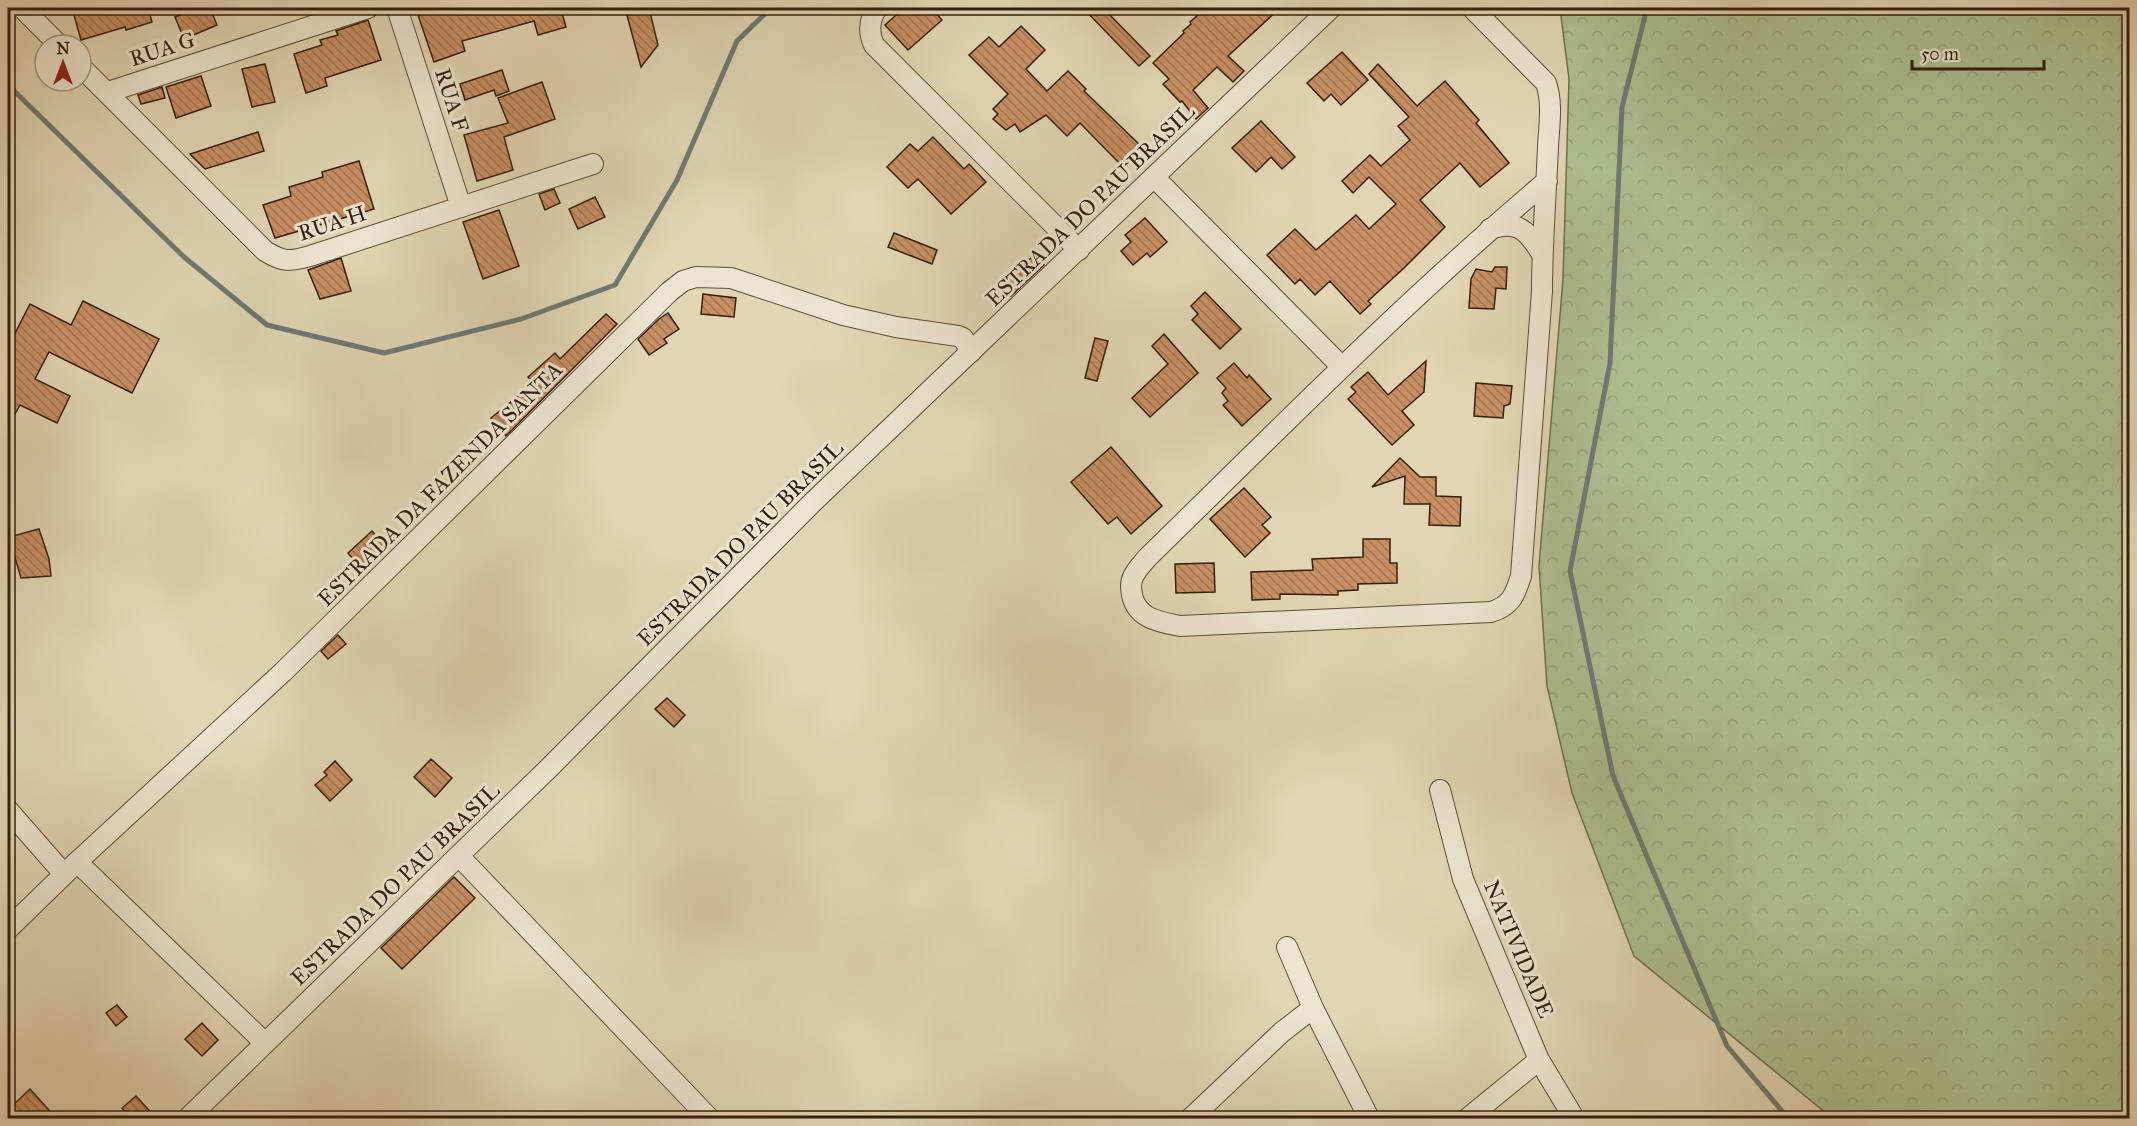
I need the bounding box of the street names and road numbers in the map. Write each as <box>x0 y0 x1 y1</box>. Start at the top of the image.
street label: RUA G <box>126 26 198 72</box>
street label: RUA F <box>429 65 475 135</box>
street label: ESTRADA DO PAU BRASIL <box>980 98 1200 312</box>
street label: RUA H <box>295 199 369 247</box>
street label: ESTRADA DA FAZENDA SANTA <box>312 356 568 612</box>
street label: ESTRADA DO PAU BRASIL <box>631 434 849 652</box>
street label: ESTRADA DO PAU BRASIL <box>285 777 505 991</box>
street label: NATIVIDADE <box>1478 876 1560 1022</box>

